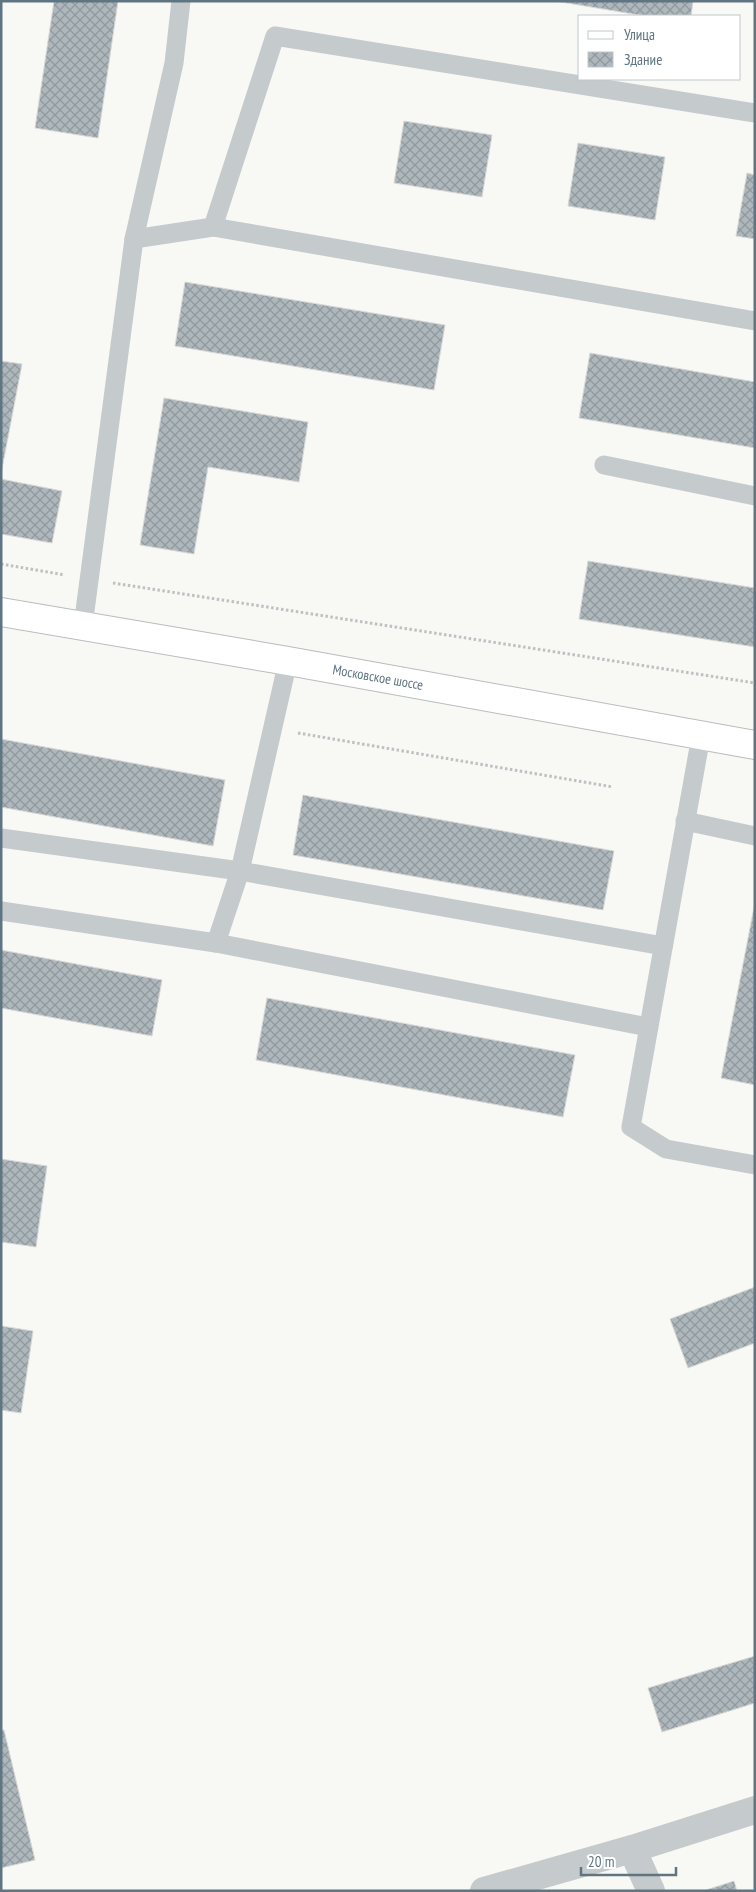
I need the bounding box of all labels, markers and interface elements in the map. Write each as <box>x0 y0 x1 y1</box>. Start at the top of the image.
legend <box>578 15 741 80</box>
text: Улица <box>624 25 655 44</box>
text: Здание <box>624 50 662 69</box>
street label: Московское шоссе <box>331 660 425 694</box>
scale bar <box>581 1844 676 1876</box>
text: 20 m <box>588 1852 614 1871</box>

